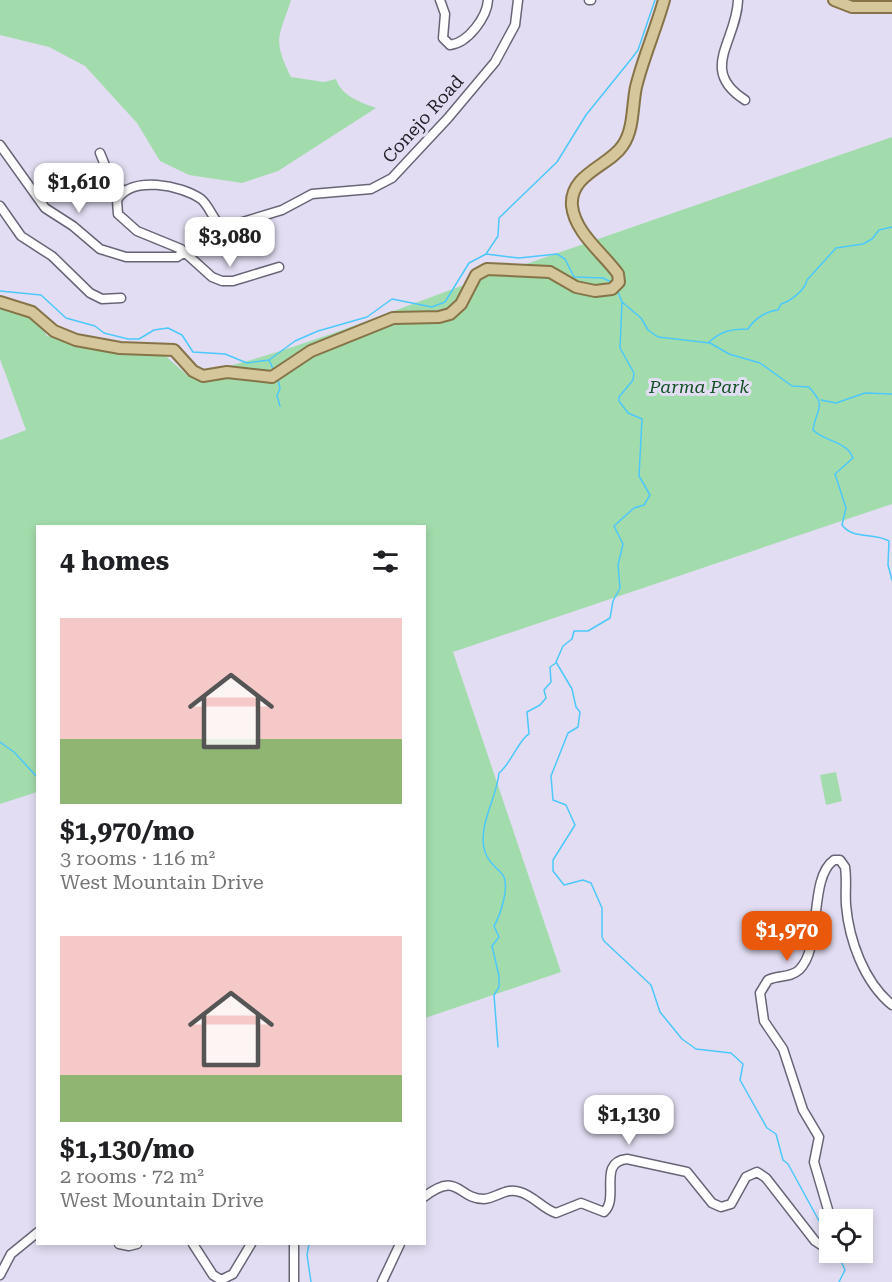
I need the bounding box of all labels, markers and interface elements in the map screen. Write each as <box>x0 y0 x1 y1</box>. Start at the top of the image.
street label: Conejo Road <box>378 70 468 167</box>
pin: $1,610 <box>30 163 128 214</box>
text: $1,610 <box>48 170 110 194</box>
pin: $3,080 <box>181 217 279 268</box>
text: $3,080 <box>199 224 261 248</box>
park label: Parma Park <box>648 376 749 397</box>
icon: filters <box>369 545 402 578</box>
text: 4 homes <box>60 546 169 576</box>
icon: home <box>177 657 285 765</box>
text: $1,970/mo <box>60 816 195 846</box>
text: 3 rooms · 116 m² <box>60 846 215 870</box>
text: West Mountain Drive <box>60 870 264 894</box>
pin: $1,970 <box>738 911 836 962</box>
text: $1,970 <box>756 918 818 942</box>
icon: home <box>177 975 285 1083</box>
pin: $1,130 <box>580 1095 678 1146</box>
text: $1,130 <box>598 1102 660 1126</box>
text: $1,130/mo <box>60 1134 195 1164</box>
text: 2 rooms · 72 m² <box>60 1164 204 1188</box>
text: West Mountain Drive <box>60 1188 264 1212</box>
map controls <box>819 1209 873 1263</box>
button: locate <box>819 1209 873 1263</box>

